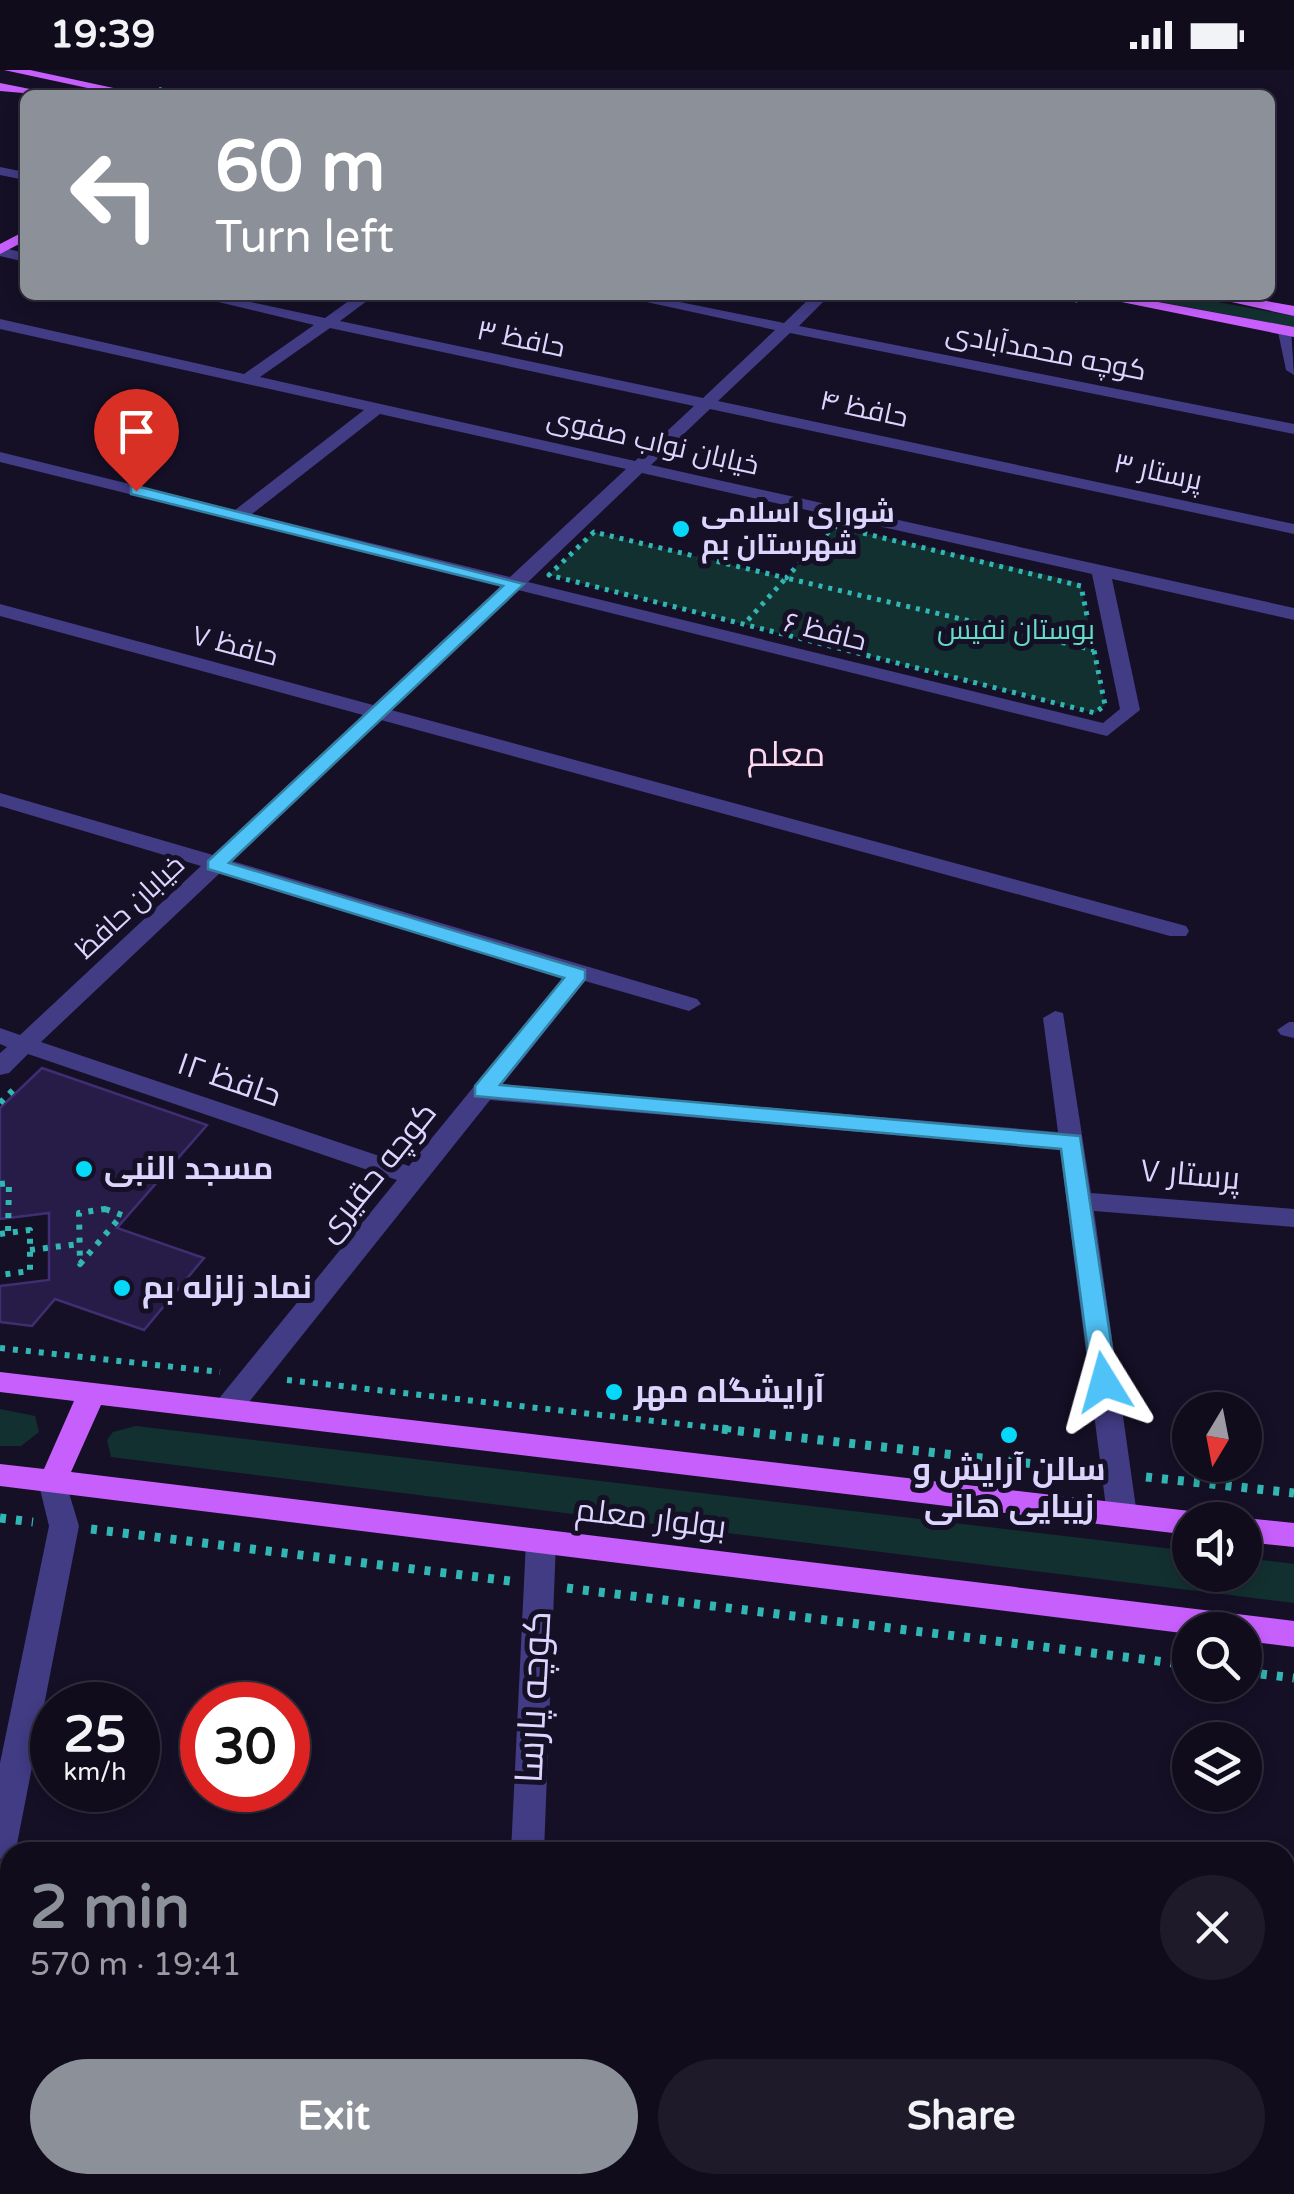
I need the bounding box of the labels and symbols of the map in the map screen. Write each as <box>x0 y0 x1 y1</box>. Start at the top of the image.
street label: حافظ ۳ <box>474 313 568 365</box>
street label: کوچه محمدآبادی <box>943 316 1149 389</box>
street label: حافظ ۴ <box>817 383 911 435</box>
pin <box>94 389 179 492</box>
street label: خیابان نواب صفوی <box>544 401 762 483</box>
street label: پرستار ۳ <box>1111 446 1206 499</box>
place label: شورای اسلامی شهرستان بم <box>701 496 895 564</box>
marker: شورای اسلامی شهرستان بم <box>670 518 692 540</box>
street label: حافظ ۶ <box>780 605 870 659</box>
park label: بوستان نفیس <box>937 613 1095 647</box>
street label: حافظ ۷ <box>188 618 282 674</box>
district label: معلم <box>747 734 825 778</box>
street label: خیابان حافظ <box>68 848 192 966</box>
street label: حافظ ۱۲ <box>172 1045 286 1115</box>
street label: کوچه حقیری <box>309 1094 446 1250</box>
place label: مسجد النبی <box>104 1150 273 1188</box>
street label: پرستار ۷ <box>1138 1152 1242 1199</box>
marker: مسجد النبی <box>73 1158 95 1180</box>
place label: نماد زلزله بم <box>142 1269 312 1309</box>
marker: نماد زلزله بم <box>111 1277 133 1299</box>
position arrow <box>1052 1330 1156 1434</box>
place label: آرایشگاه مهر <box>633 1373 825 1411</box>
marker: آرایشگاه مهر <box>603 1381 625 1403</box>
north arrow <box>1172 1392 1262 1482</box>
marker: سالن آرایش و زیبایی هانی <box>998 1424 1020 1446</box>
place label: سالن آرایش و زیبایی هانی <box>912 1451 1106 1526</box>
street label: بولوار معلم <box>573 1491 729 1549</box>
street label: کوچه پارسا <box>507 1610 562 1784</box>
speed limit sign: 30 <box>180 1682 310 1812</box>

